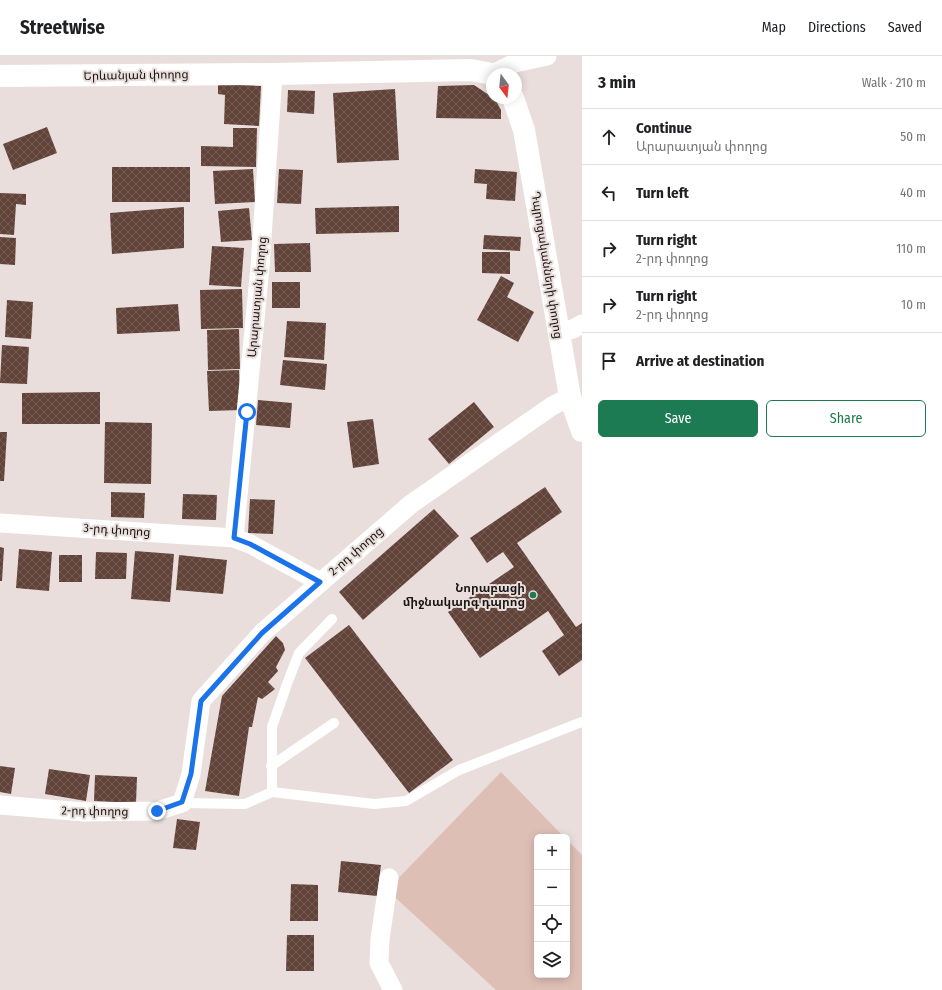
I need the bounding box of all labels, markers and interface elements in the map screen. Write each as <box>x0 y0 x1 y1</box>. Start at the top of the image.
text: Streetwise <box>20 16 105 39</box>
text: Map <box>762 19 786 36</box>
text: Directions <box>808 19 866 36</box>
text: Saved <box>888 19 922 36</box>
street label: Երևանյան փողոց <box>83 67 189 83</box>
north arrow <box>486 68 522 104</box>
text: 3 min <box>598 72 636 93</box>
text: Walk · 210 m <box>862 75 926 90</box>
text: Continue <box>636 119 692 137</box>
icon: ahead <box>598 126 620 148</box>
text: 50 m <box>900 129 926 144</box>
text: Արարատյան փողոց <box>636 139 767 154</box>
icon: left <box>598 182 620 204</box>
text: Turn left <box>636 184 689 202</box>
text: 40 m <box>900 185 926 200</box>
street label: Դպրոցականների փողոց <box>528 190 566 340</box>
text: Turn right <box>636 231 697 249</box>
street label: Արարատյան փողոց <box>245 236 269 358</box>
icon: right <box>598 238 620 260</box>
text: 110 m <box>896 241 926 256</box>
text: 2-րդ փողոց <box>636 251 709 266</box>
text: Turn right <box>636 287 697 305</box>
icon: right <box>598 294 620 316</box>
text: 10 m <box>901 297 926 312</box>
text: 2-րդ փողոց <box>636 307 709 322</box>
icon: arrive <box>598 350 620 372</box>
text: Arrive at destination <box>636 352 764 370</box>
button: Save <box>598 400 758 437</box>
button: Share <box>766 400 926 437</box>
route start <box>238 403 256 421</box>
street label: 3-րդ փողոց <box>83 521 151 539</box>
street label: 2-րդ փողոց <box>326 524 386 578</box>
place label: Նորաբացի միջնակարգ դպրոց <box>403 581 525 609</box>
marker: Նորաբացի միջնակարգ դպրոց <box>528 590 538 600</box>
route end <box>148 802 166 820</box>
street label: 2-րդ փողոց <box>61 803 129 819</box>
map controls <box>534 834 570 978</box>
button: + <box>534 834 570 870</box>
button: − <box>534 870 570 906</box>
button: locate <box>534 906 570 942</box>
button: layers <box>534 942 570 978</box>

